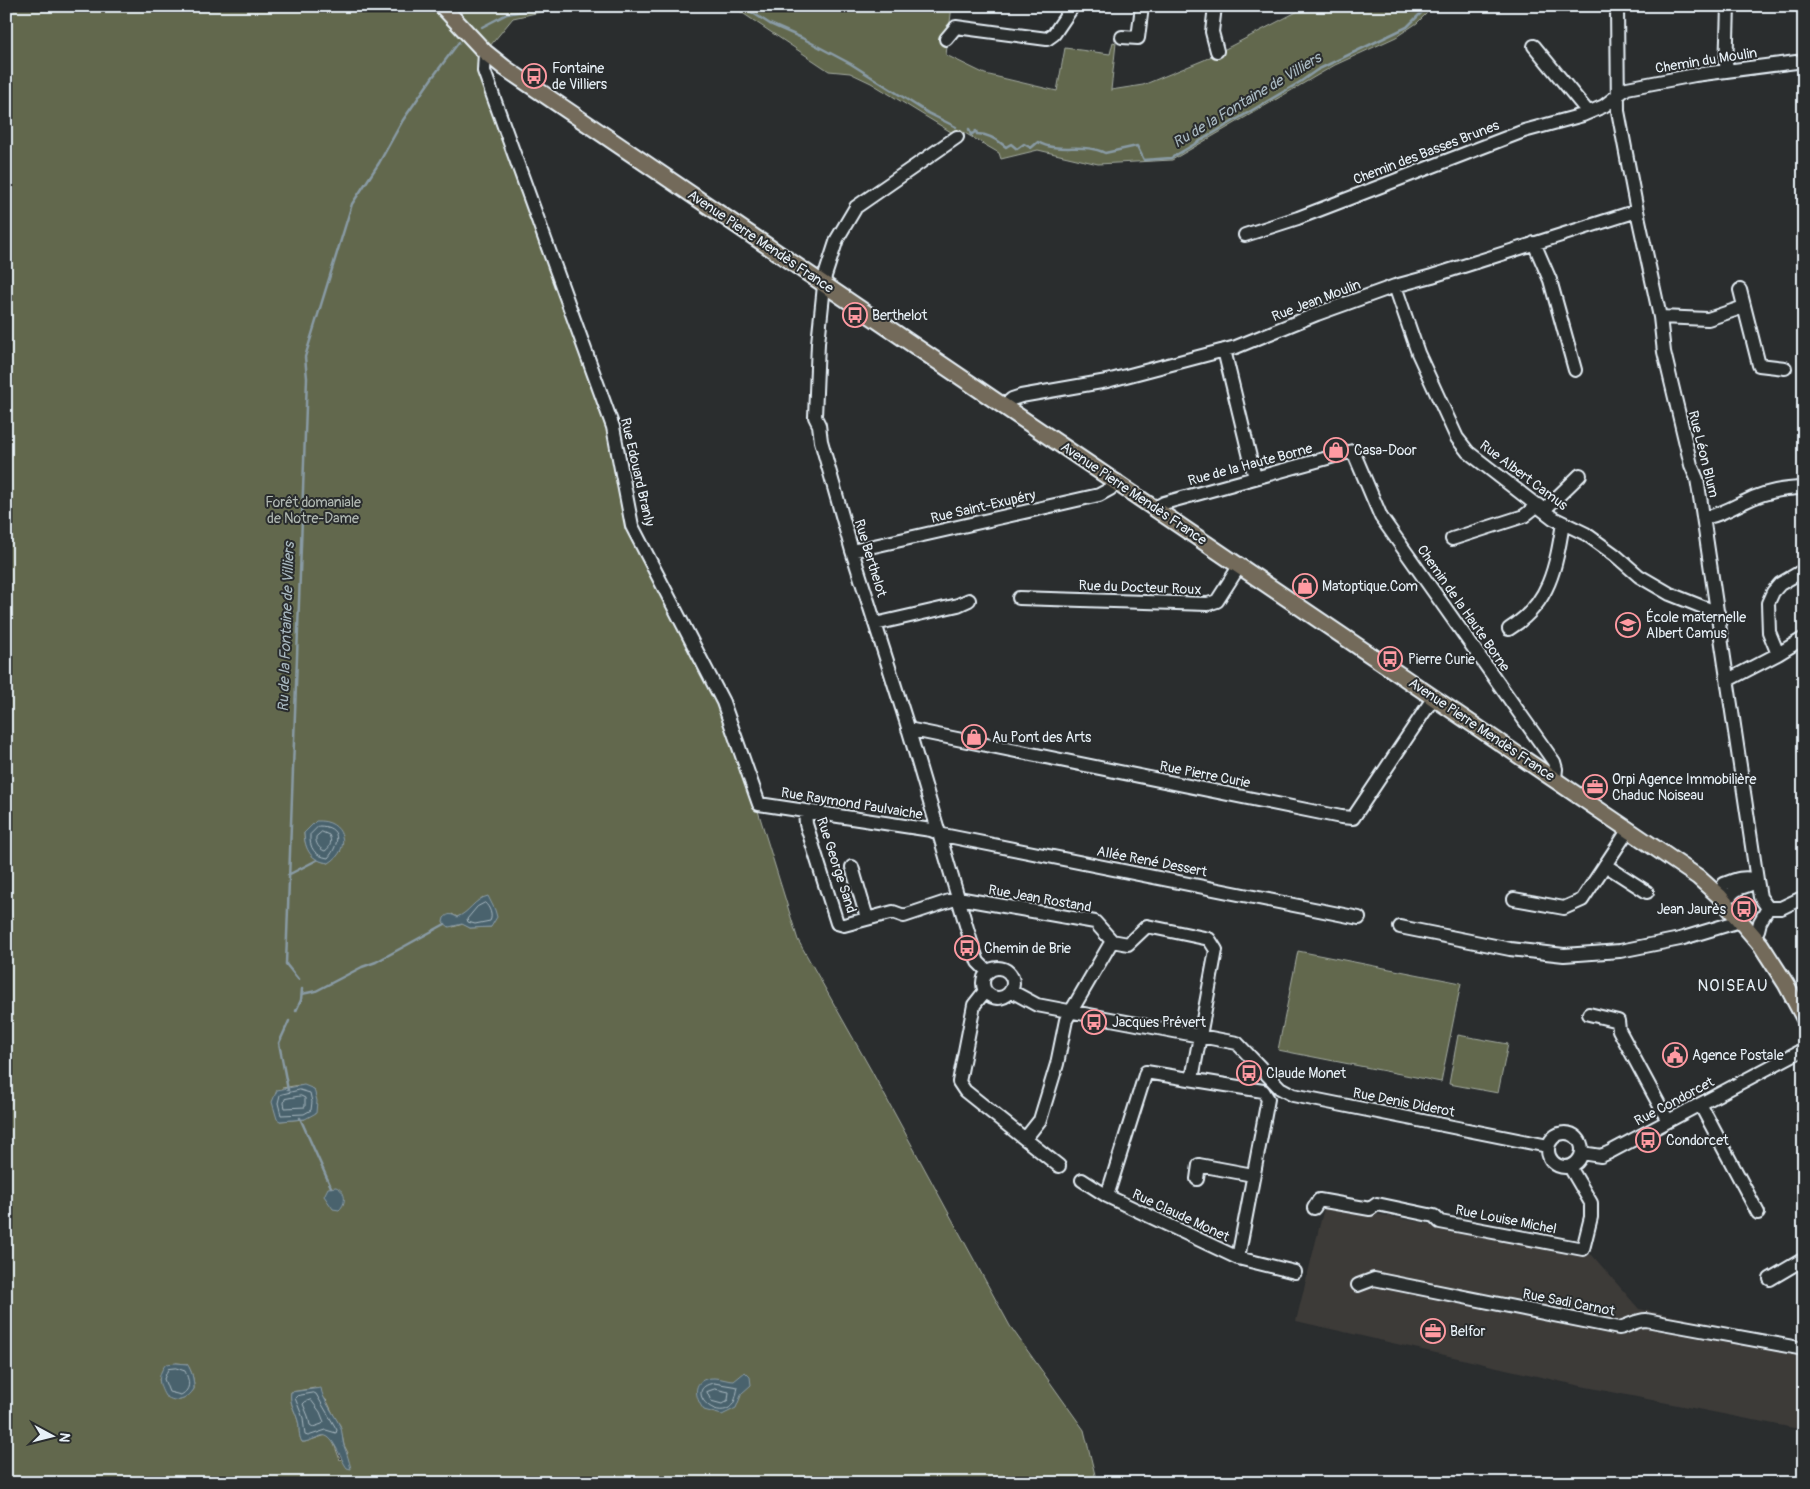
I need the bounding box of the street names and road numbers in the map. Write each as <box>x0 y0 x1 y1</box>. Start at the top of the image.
street label: Chemin du Moulin <box>1654 44 1758 77</box>
street label: Chemin des Basses Brunes <box>1351 116 1502 188</box>
street label: Avenue Pierre Mendès France <box>684 186 837 297</box>
street label: Rue Jean Moulin <box>1269 276 1363 325</box>
street label: Rue Léon Blum <box>1684 409 1723 499</box>
street label: Rue Edouard Branly <box>617 416 658 528</box>
street label: Rue Albert Camus <box>1476 437 1572 514</box>
street label: Avenue Pierre Mendès France <box>1057 438 1210 549</box>
street label: Rue de la Haute Borne <box>1186 440 1314 489</box>
street label: Rue Saint-Exupéry <box>929 486 1037 527</box>
street label: Rue Berthelot <box>851 517 891 599</box>
street label: Chemin de la Haute Borne <box>1413 542 1514 675</box>
street label: Rue du Docteur Roux <box>1078 577 1202 598</box>
street label: Avenue Pierre Mendès France <box>1405 674 1558 785</box>
street label: Rue Pierre Curie <box>1158 757 1252 792</box>
street label: Rue Raymond Paulvaiche <box>780 784 924 823</box>
street label: Rue George Sand <box>813 815 860 915</box>
street label: Allée René Dessert <box>1095 842 1209 881</box>
street label: Rue Jean Rostand <box>987 881 1093 916</box>
street label: Rue Condorcet <box>1631 1073 1717 1130</box>
street label: Rue Denis Diderot <box>1352 1084 1457 1121</box>
street label: Rue Claude Monet <box>1130 1186 1232 1246</box>
street label: Rue Louise Michel <box>1454 1201 1558 1238</box>
street label: Rue Sadi Carnot <box>1521 1285 1617 1320</box>

